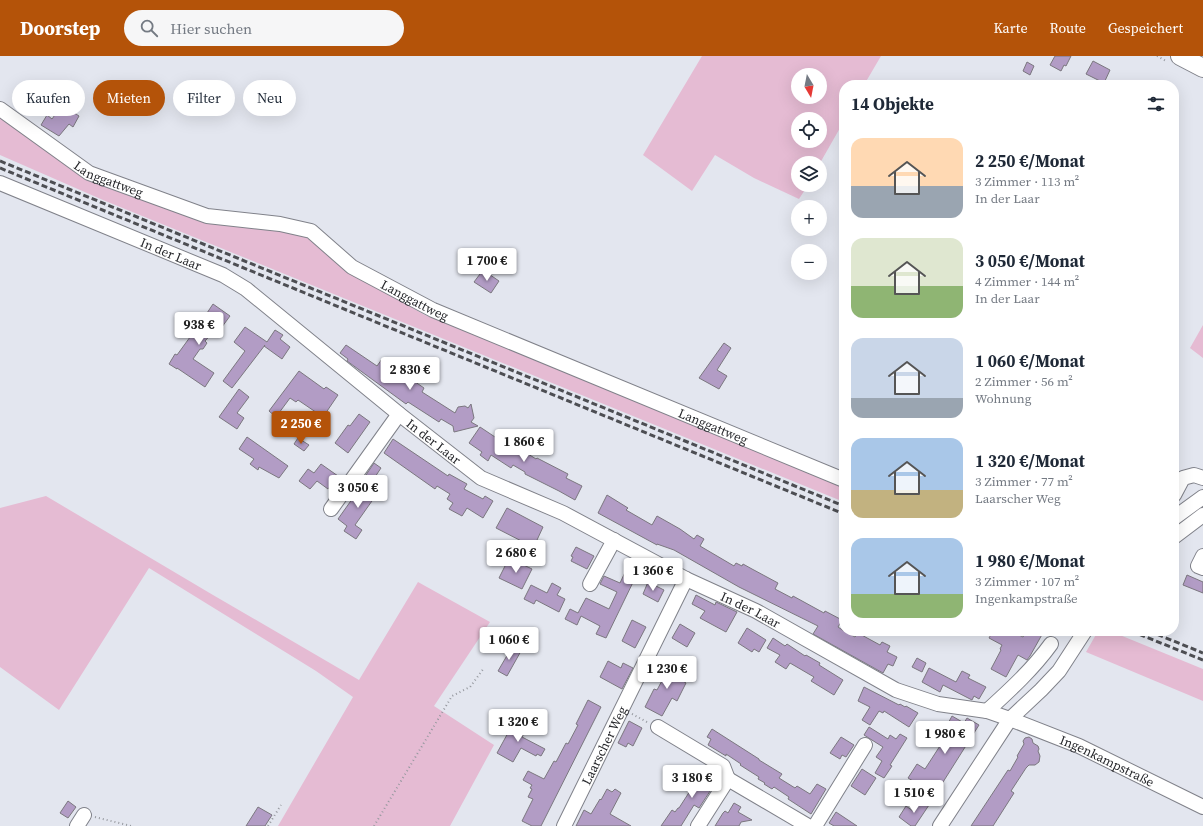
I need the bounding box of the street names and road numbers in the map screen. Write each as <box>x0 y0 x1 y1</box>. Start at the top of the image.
street label: Langgattweg <box>70 157 146 201</box>
street label: In der Laar <box>138 234 204 274</box>
street label: Langgattweg <box>378 276 451 325</box>
street label: Langgattweg <box>676 404 751 448</box>
street label: In der Laar <box>403 415 465 469</box>
street label: In der Laar <box>718 588 784 632</box>
street label: Laarscher Weg <box>578 703 631 788</box>
street label: Ingenkampstraße <box>1057 731 1157 791</box>

